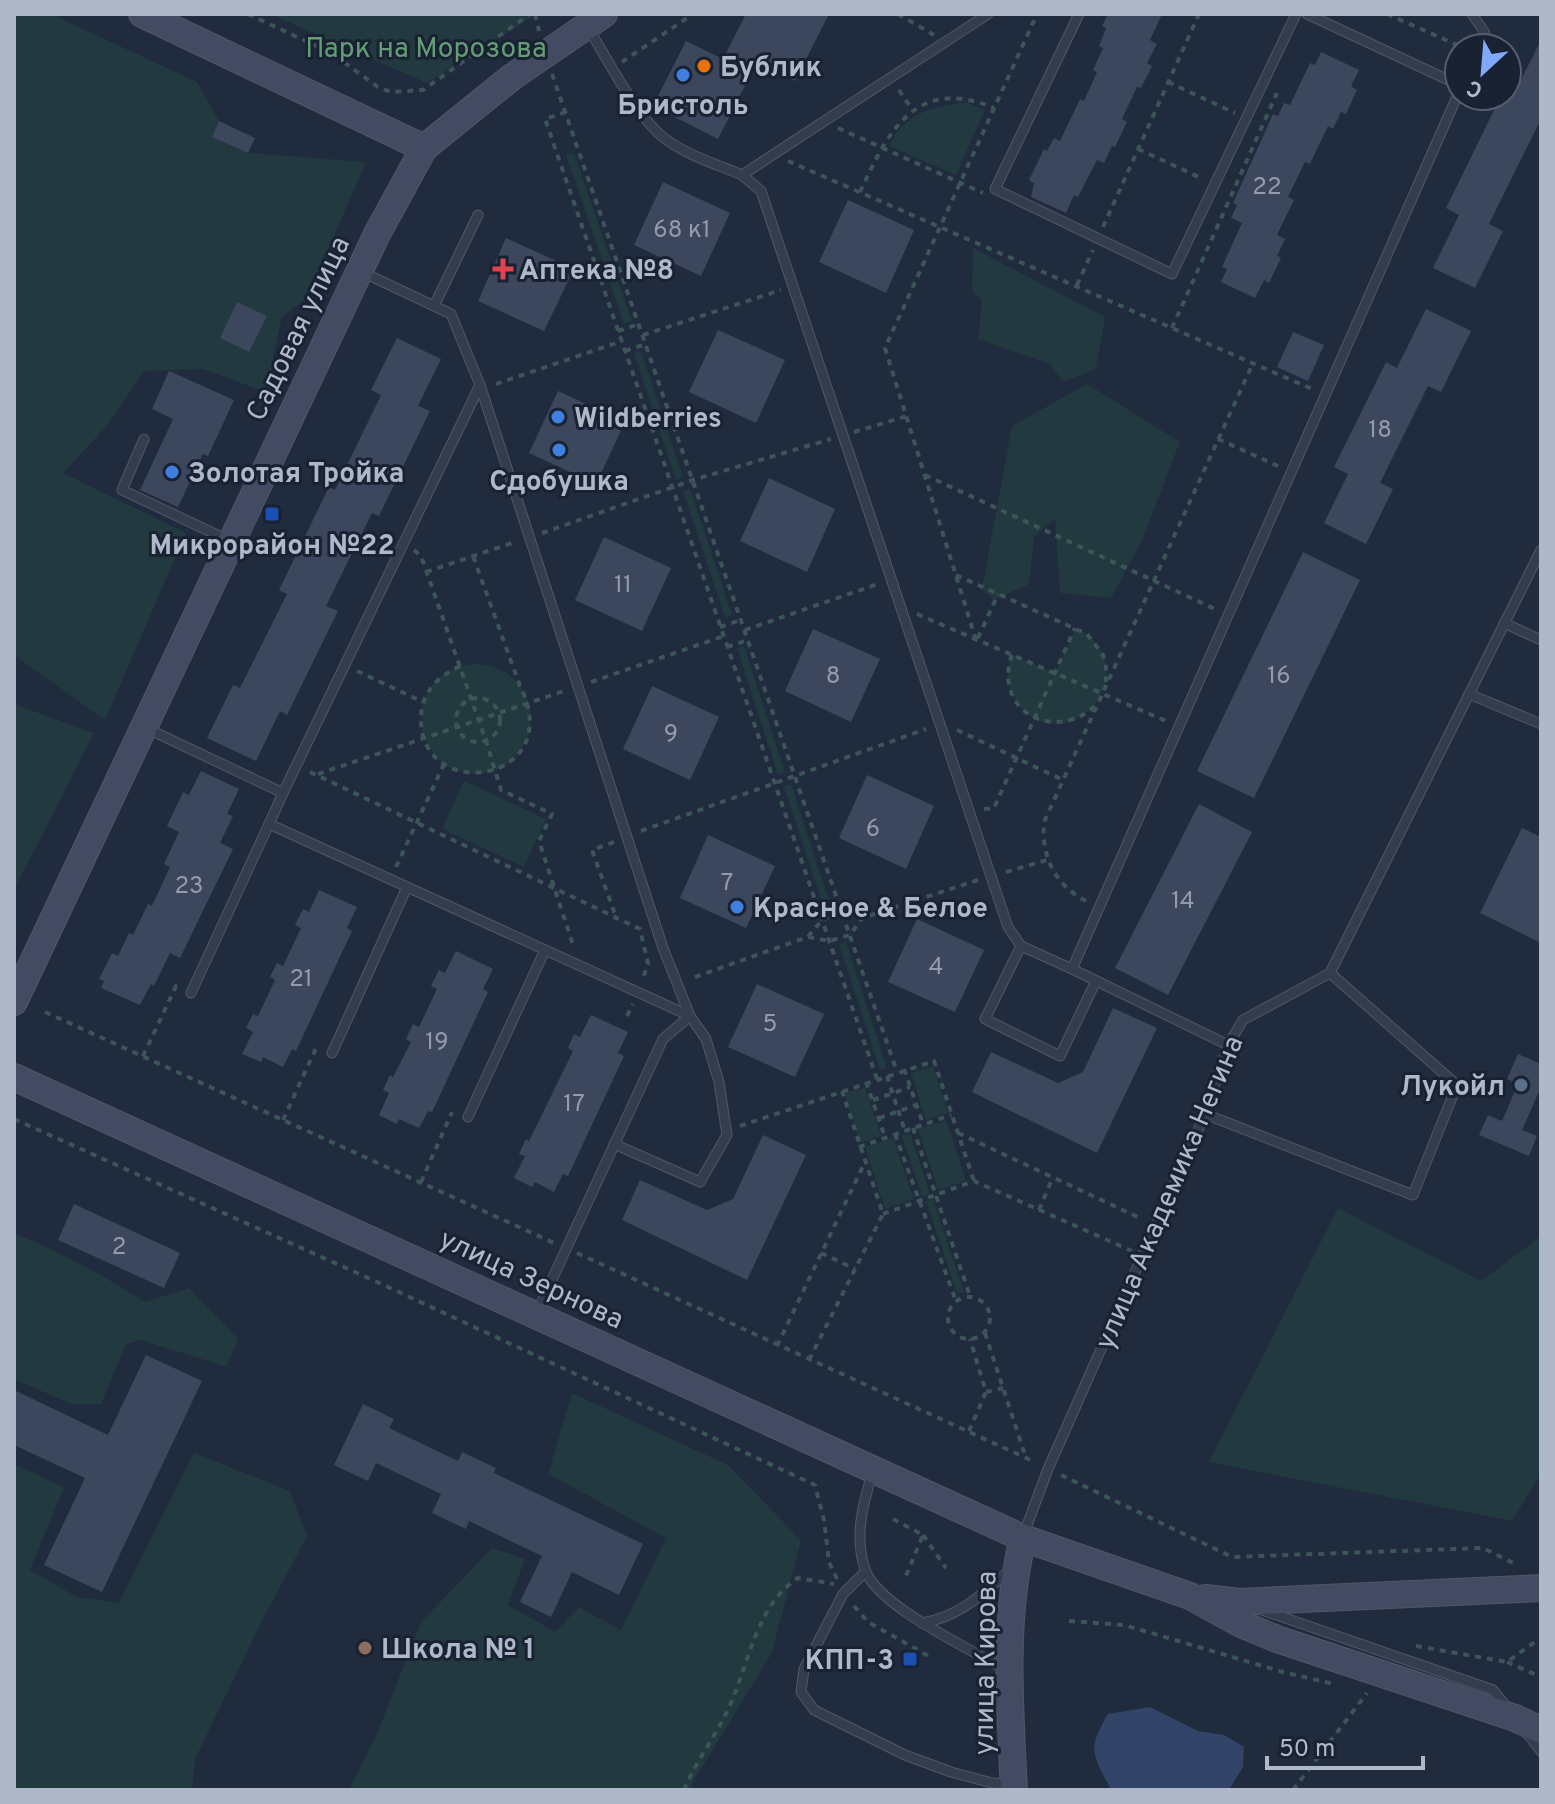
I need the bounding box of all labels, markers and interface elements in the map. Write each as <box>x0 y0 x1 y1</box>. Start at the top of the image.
park label: Парк на Морозова <box>305 32 547 68</box>
north arrow <box>1443 32 1523 112</box>
place label: Бублик <box>720 51 822 87</box>
marker: Бублик <box>695 57 713 75</box>
marker: Бристоль <box>674 66 692 84</box>
text: С <box>1463 73 1488 103</box>
place label: Бристоль <box>617 89 749 125</box>
house number: 22 <box>1252 173 1282 203</box>
house number: 68 к1 <box>653 216 711 246</box>
street label: Садовая улица <box>239 231 360 428</box>
place label: Аптека №8 <box>519 254 674 290</box>
marker: Аптека №8 <box>494 260 512 278</box>
place label: Wildberries <box>574 402 722 438</box>
marker: Wildberries <box>549 408 567 426</box>
house number: 18 <box>1368 416 1392 446</box>
marker: Сдобушка <box>550 441 568 459</box>
place label: Золотая Тройка <box>188 457 404 493</box>
marker: Золотая Тройка <box>163 463 181 481</box>
place label: Сдобушка <box>489 465 629 501</box>
marker: Микрорайон №22 <box>263 505 281 523</box>
place label: Микрорайон №22 <box>149 529 395 565</box>
house number: 11 <box>614 571 632 601</box>
house number: 8 <box>826 662 840 692</box>
house number: 16 <box>1267 662 1291 692</box>
house number: 9 <box>664 720 678 750</box>
house number: 6 <box>866 815 880 845</box>
house number: 7 <box>721 869 733 899</box>
house number: 23 <box>174 872 204 902</box>
house number: 14 <box>1171 887 1195 917</box>
place label: Красное & Белое <box>753 892 988 928</box>
marker: Красное & Белое <box>728 898 746 916</box>
house number: 4 <box>929 953 943 983</box>
house number: 21 <box>289 965 313 995</box>
house number: 5 <box>763 1010 777 1040</box>
house number: 19 <box>425 1028 449 1058</box>
street label: улица Академика Негина <box>1088 1031 1253 1356</box>
place label: Лукойл <box>1400 1070 1505 1106</box>
marker: Лукойл <box>1512 1076 1530 1094</box>
house number: 17 <box>563 1090 585 1120</box>
street label: улица Зернова <box>433 1222 629 1339</box>
house number: 2 <box>112 1233 126 1263</box>
street label: улица Кирова <box>967 1570 1007 1756</box>
place label: Школа № 1 <box>381 1633 535 1669</box>
marker: Школа № 1 <box>356 1639 374 1657</box>
place label: КПП-3 <box>805 1644 894 1680</box>
marker: КПП-3 <box>901 1650 919 1668</box>
scale bar <box>1267 1720 1423 1770</box>
text: 50 m <box>1279 1735 1335 1765</box>

